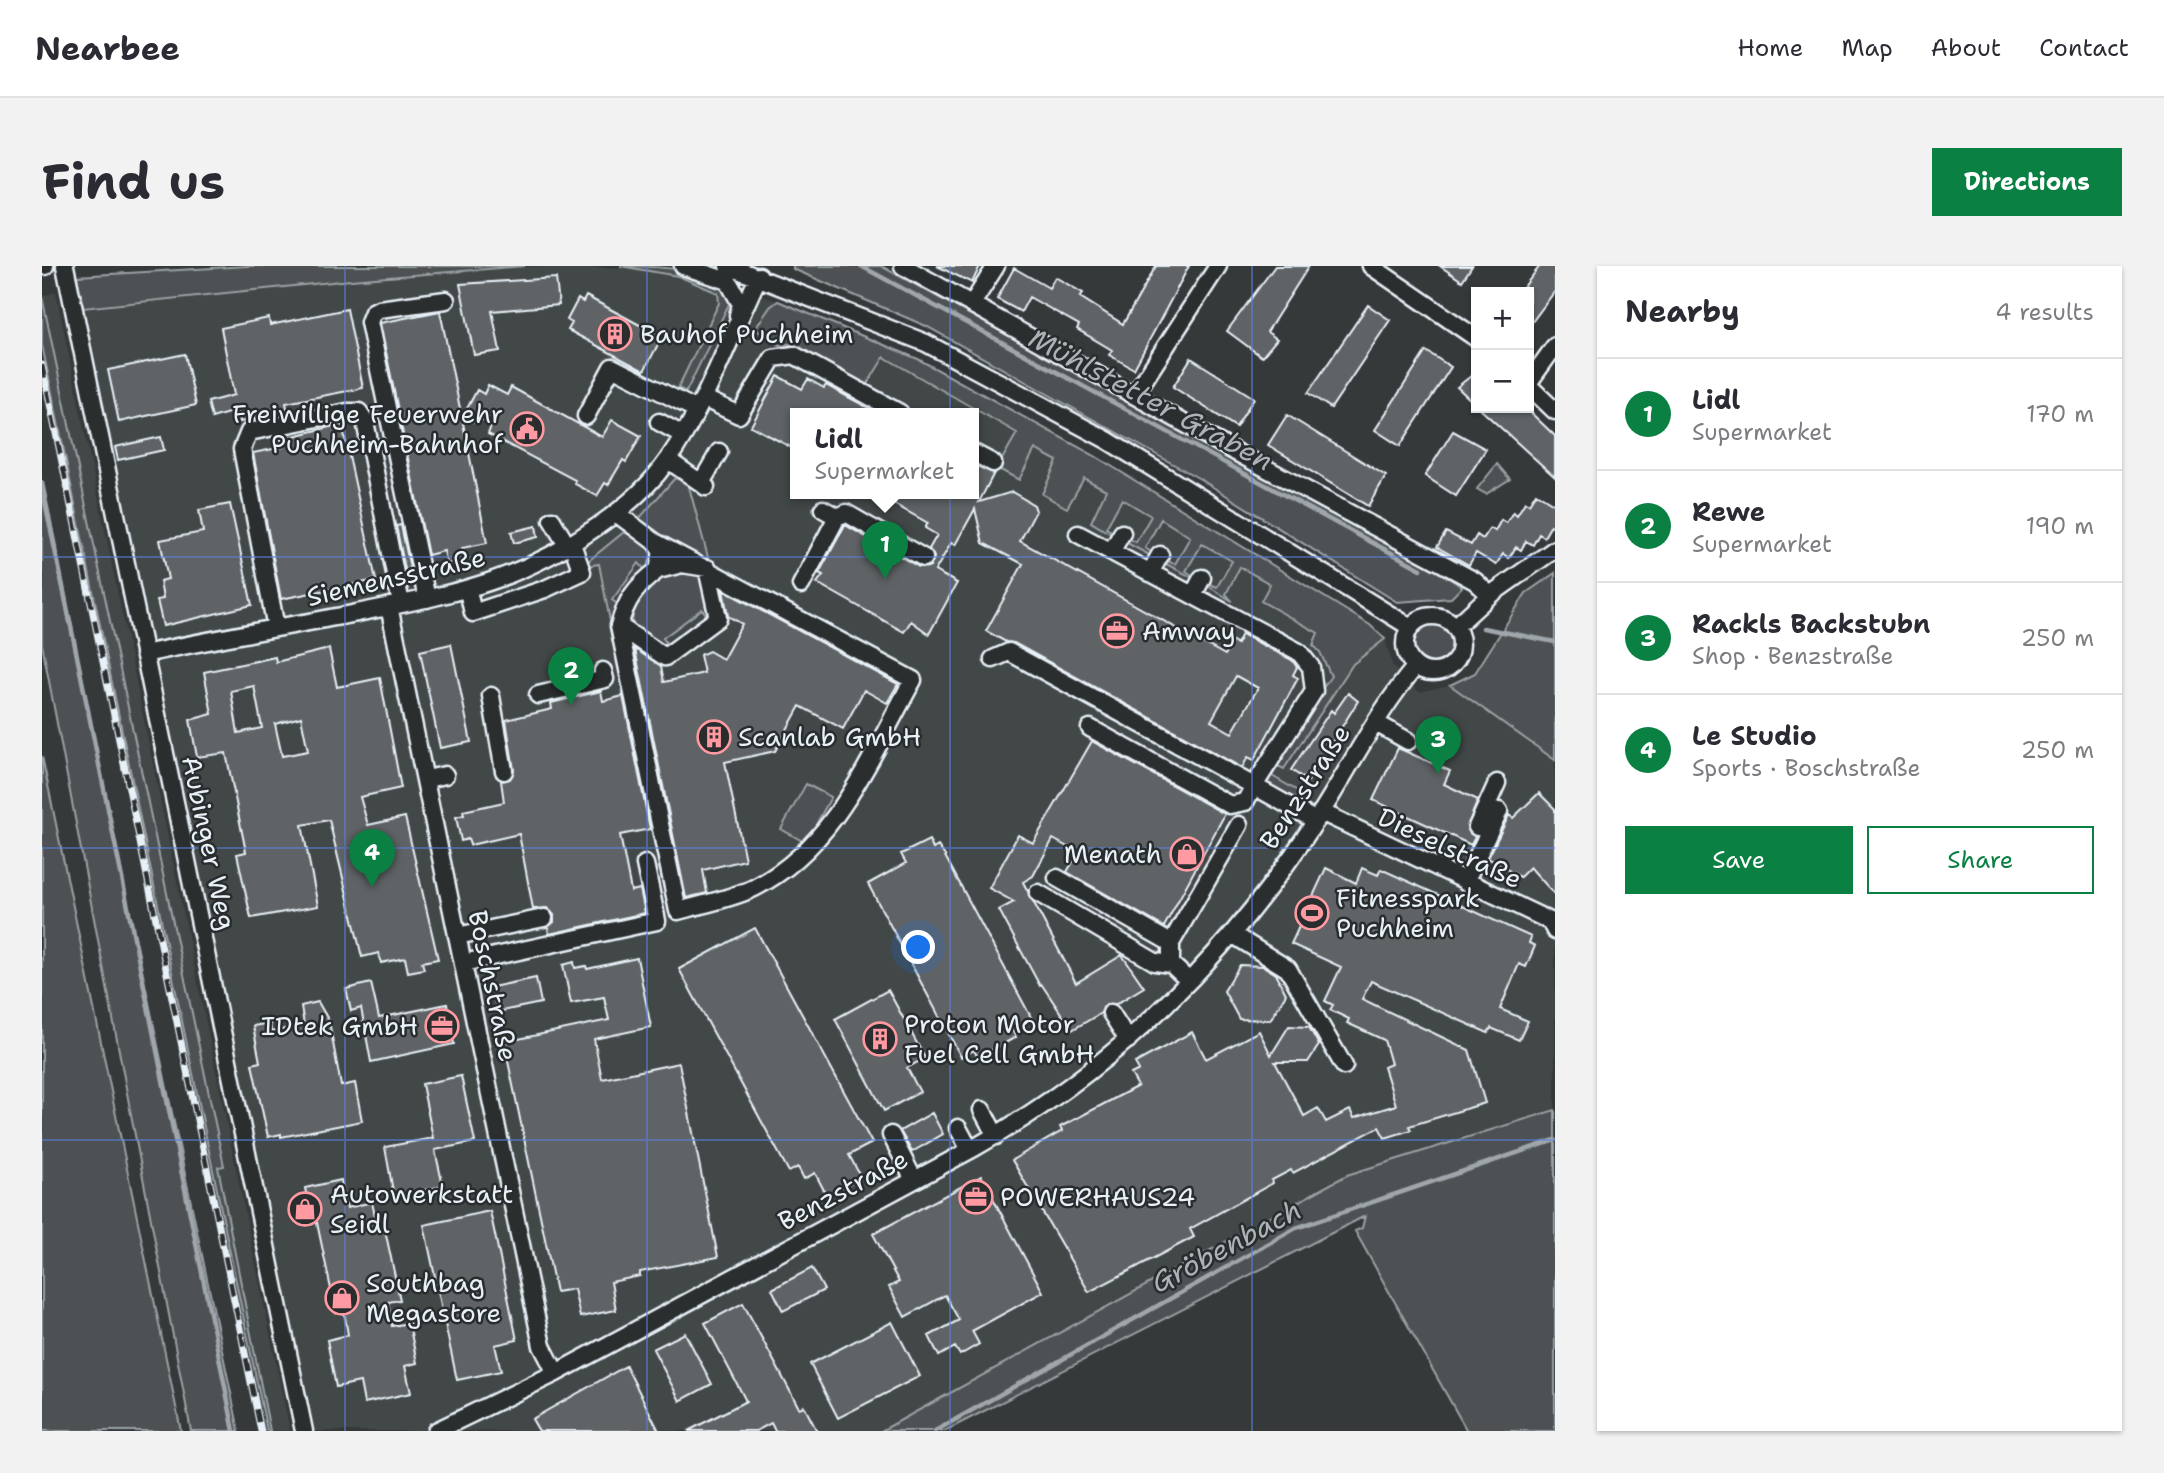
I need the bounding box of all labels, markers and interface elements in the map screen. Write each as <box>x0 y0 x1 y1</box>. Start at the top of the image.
text: Nearbee <box>35 26 180 71</box>
text: Home <box>1737 32 1803 64</box>
text: Map <box>1841 32 1893 64</box>
text: About <box>1931 32 2001 64</box>
text: Contact <box>2039 32 2129 64</box>
button: Directions <box>1932 148 2122 216</box>
text: Find us <box>42 149 225 215</box>
map controls <box>1471 287 1534 413</box>
button: + <box>1471 287 1534 350</box>
text: Nearby <box>1625 291 1740 332</box>
text: 4 results <box>1995 297 2094 327</box>
building icon: Bauhof Puchheim <box>596 315 634 353</box>
place label: Bauhof Puchheim <box>640 316 853 351</box>
water label: Mühlstetter Graben <box>1022 319 1280 479</box>
button: − <box>1471 350 1534 413</box>
text: Lidl <box>1692 382 1740 417</box>
place label: Freiwillige Feuerwehr Puchheim-Bahnhof <box>232 396 504 461</box>
text: 1 <box>1643 399 1653 429</box>
text: 170 m <box>2026 399 2094 429</box>
popup <box>790 408 979 499</box>
public building icon: Freiwillige Feuerwehr Puchheim-Bahnhof <box>508 410 546 448</box>
text: Supermarket <box>1692 417 1832 447</box>
text: Lidl <box>814 421 863 456</box>
text: Supermarket <box>814 456 955 486</box>
text: Rewe <box>1692 494 1765 529</box>
text: 2 <box>1640 511 1656 541</box>
text: 190 m <box>2026 511 2094 541</box>
pin: 1 <box>862 521 908 579</box>
text: Supermarket <box>1692 529 1832 559</box>
street label: Siemensstraße <box>303 539 489 614</box>
text: Rackls Backstubn <box>1692 606 1930 641</box>
office icon: Amway <box>1098 612 1136 650</box>
place label: Amway <box>1142 613 1236 648</box>
text: 3 <box>1640 623 1656 653</box>
text: 250 m <box>2021 623 2094 653</box>
text: Shop · Benzstraße <box>1692 641 1894 671</box>
pin: 2 <box>548 647 594 705</box>
pin: 3 <box>1415 716 1461 774</box>
building icon: Scanlab GmbH <box>695 718 733 756</box>
street label: Benzstraße <box>1251 718 1358 856</box>
text: Le Studio <box>1692 718 1817 753</box>
place label: Scanlab GmbH <box>738 719 921 754</box>
text: 4 <box>1640 735 1656 765</box>
text: 250 m <box>2021 735 2094 765</box>
street label: Aubinger Weg <box>174 753 245 933</box>
text: Sports · Boschstraße <box>1692 753 1920 783</box>
street label: Dieselstraße <box>1372 799 1528 896</box>
button: Save <box>1625 826 1853 894</box>
button: Share <box>1867 826 2094 894</box>
pin: 4 <box>349 829 395 887</box>
shop icon: Menath <box>1168 835 1206 873</box>
place label: Menath <box>1064 836 1162 871</box>
place label: Fitnesspark Puchheim <box>1336 880 1480 945</box>
sports icon: Fitnesspark Puchheim <box>1293 894 1331 932</box>
street label: Boschstraße <box>460 907 527 1065</box>
your location <box>901 930 935 964</box>
place label: Proton Motor Fuel Cell GmbH <box>904 1006 1095 1071</box>
office icon: IDtek GmbH <box>423 1007 461 1045</box>
place label: IDtek GmbH <box>261 1008 418 1043</box>
building icon: Proton Motor Fuel Cell GmbH <box>861 1020 899 1058</box>
street label: Benzstraße <box>772 1141 914 1238</box>
place label: Autowerkstatt Seidl <box>330 1176 513 1241</box>
office icon: POWERHAUS24 <box>957 1178 995 1216</box>
place label: POWERHAUS24 <box>1000 1179 1195 1214</box>
shop icon: Autowerkstatt Seidl <box>286 1190 324 1228</box>
water label: Gröbenbach <box>1144 1190 1308 1302</box>
place label: Southbag Megastore <box>366 1265 501 1330</box>
shop icon: Southbag Megastore <box>323 1279 361 1317</box>

